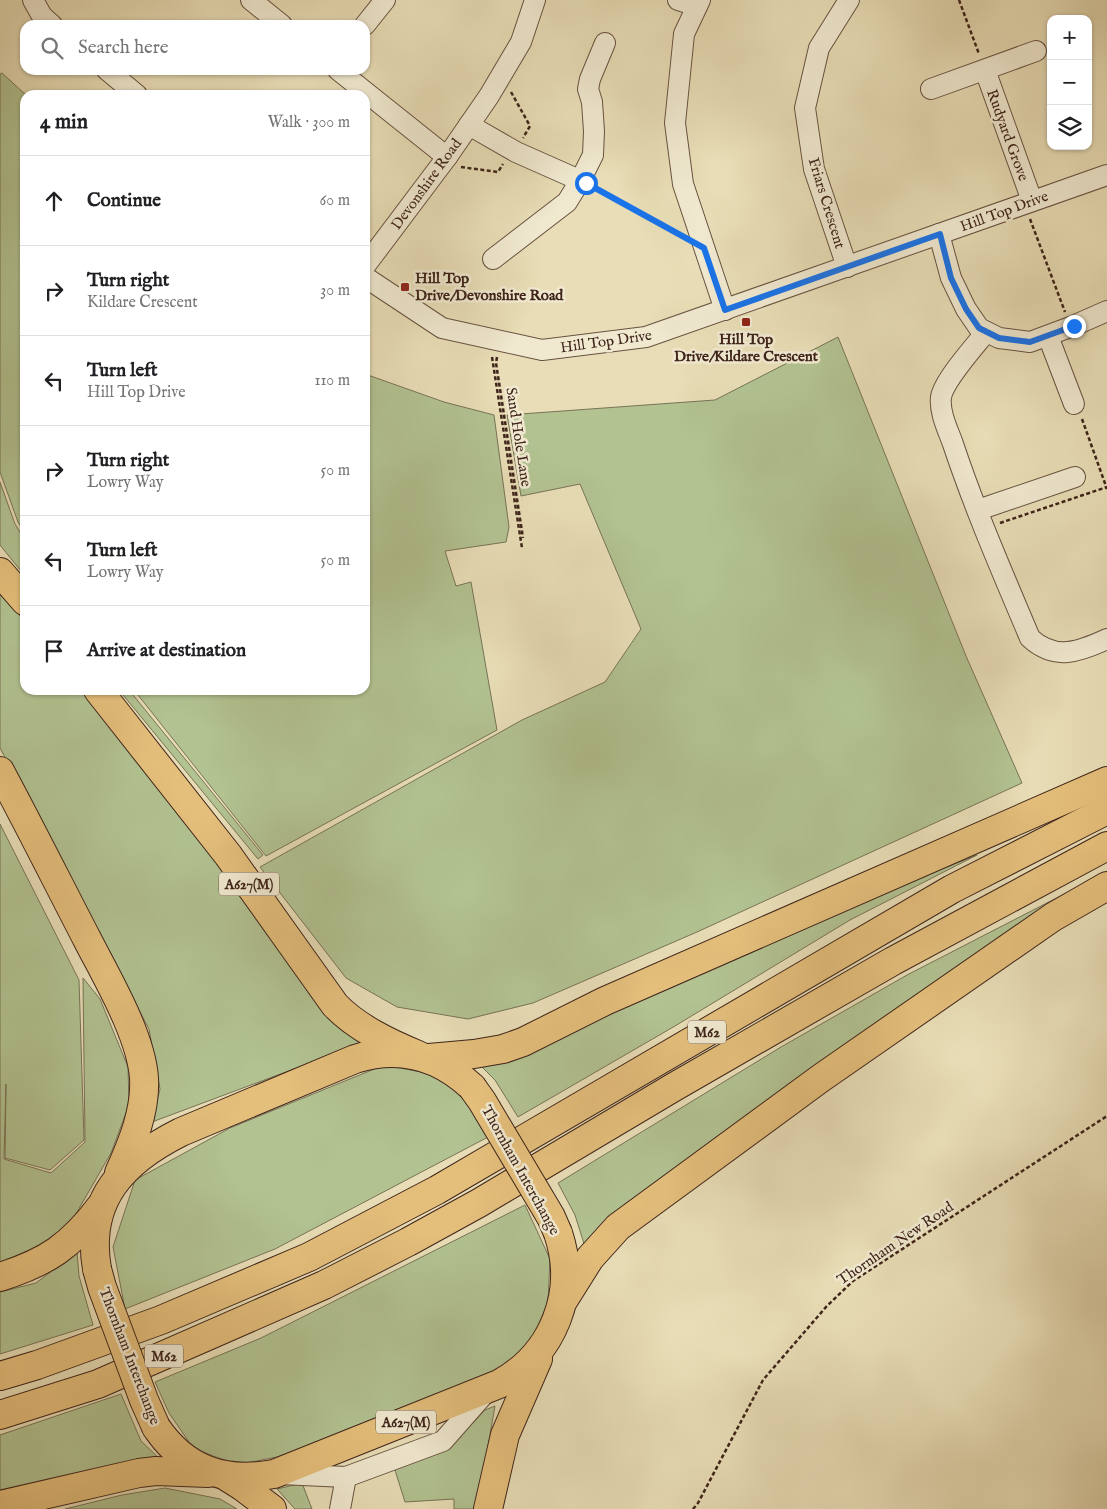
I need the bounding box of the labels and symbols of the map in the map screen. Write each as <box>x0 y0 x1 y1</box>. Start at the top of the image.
street label: Rudyard Grove <box>982 87 1033 184</box>
street label: Devonshire Road <box>387 134 467 234</box>
street label: Friars Crescent <box>804 155 849 251</box>
route start <box>575 172 598 195</box>
street label: Hill Top Drive <box>958 187 1051 236</box>
place label: Hill Top Drive/Devonshire Road <box>415 269 564 305</box>
marker: Hill Top Drive/Devonshire Road <box>399 281 411 293</box>
route end <box>1063 315 1086 338</box>
marker: Hill Top Drive/Kildare Crescent <box>740 316 752 328</box>
street label: Hill Top Drive <box>559 326 653 357</box>
place label: Hill Top Drive/Kildare Crescent <box>674 330 819 366</box>
street label: Sand Hole Lane <box>501 386 536 488</box>
road number: A627(M) <box>219 872 279 896</box>
road number: M62 <box>688 1020 726 1044</box>
street label: Thornham Interchange <box>477 1102 564 1239</box>
street label: Thornham New Road <box>833 1197 958 1289</box>
street label: Thornham Interchange <box>95 1285 165 1428</box>
road number: M62 <box>145 1344 183 1368</box>
road number: A627(M) <box>376 1410 436 1434</box>

